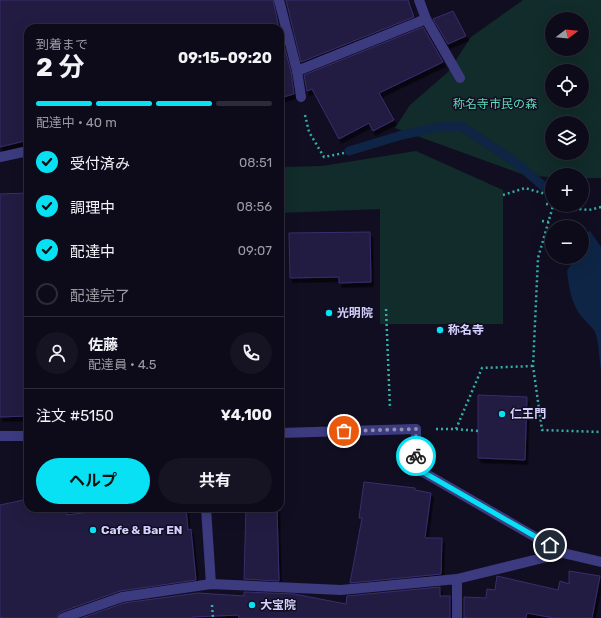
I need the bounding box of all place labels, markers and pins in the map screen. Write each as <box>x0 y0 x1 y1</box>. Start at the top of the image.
place label: 光明院 <box>337 306 373 320</box>
marker: 光明院 <box>324 308 334 318</box>
place label: 称名寺 <box>448 323 484 337</box>
marker: 称名寺 <box>435 325 445 335</box>
place label: 仁王門 <box>510 407 546 421</box>
marker: 仁王門 <box>497 409 507 419</box>
pin <box>327 414 361 448</box>
place label: Cafe & Bar EN <box>101 523 182 537</box>
marker: Cafe & Bar EN <box>88 525 98 535</box>
pin <box>533 528 567 562</box>
place label: 大宝院 <box>260 598 296 612</box>
marker: 大宝院 <box>247 600 257 610</box>

